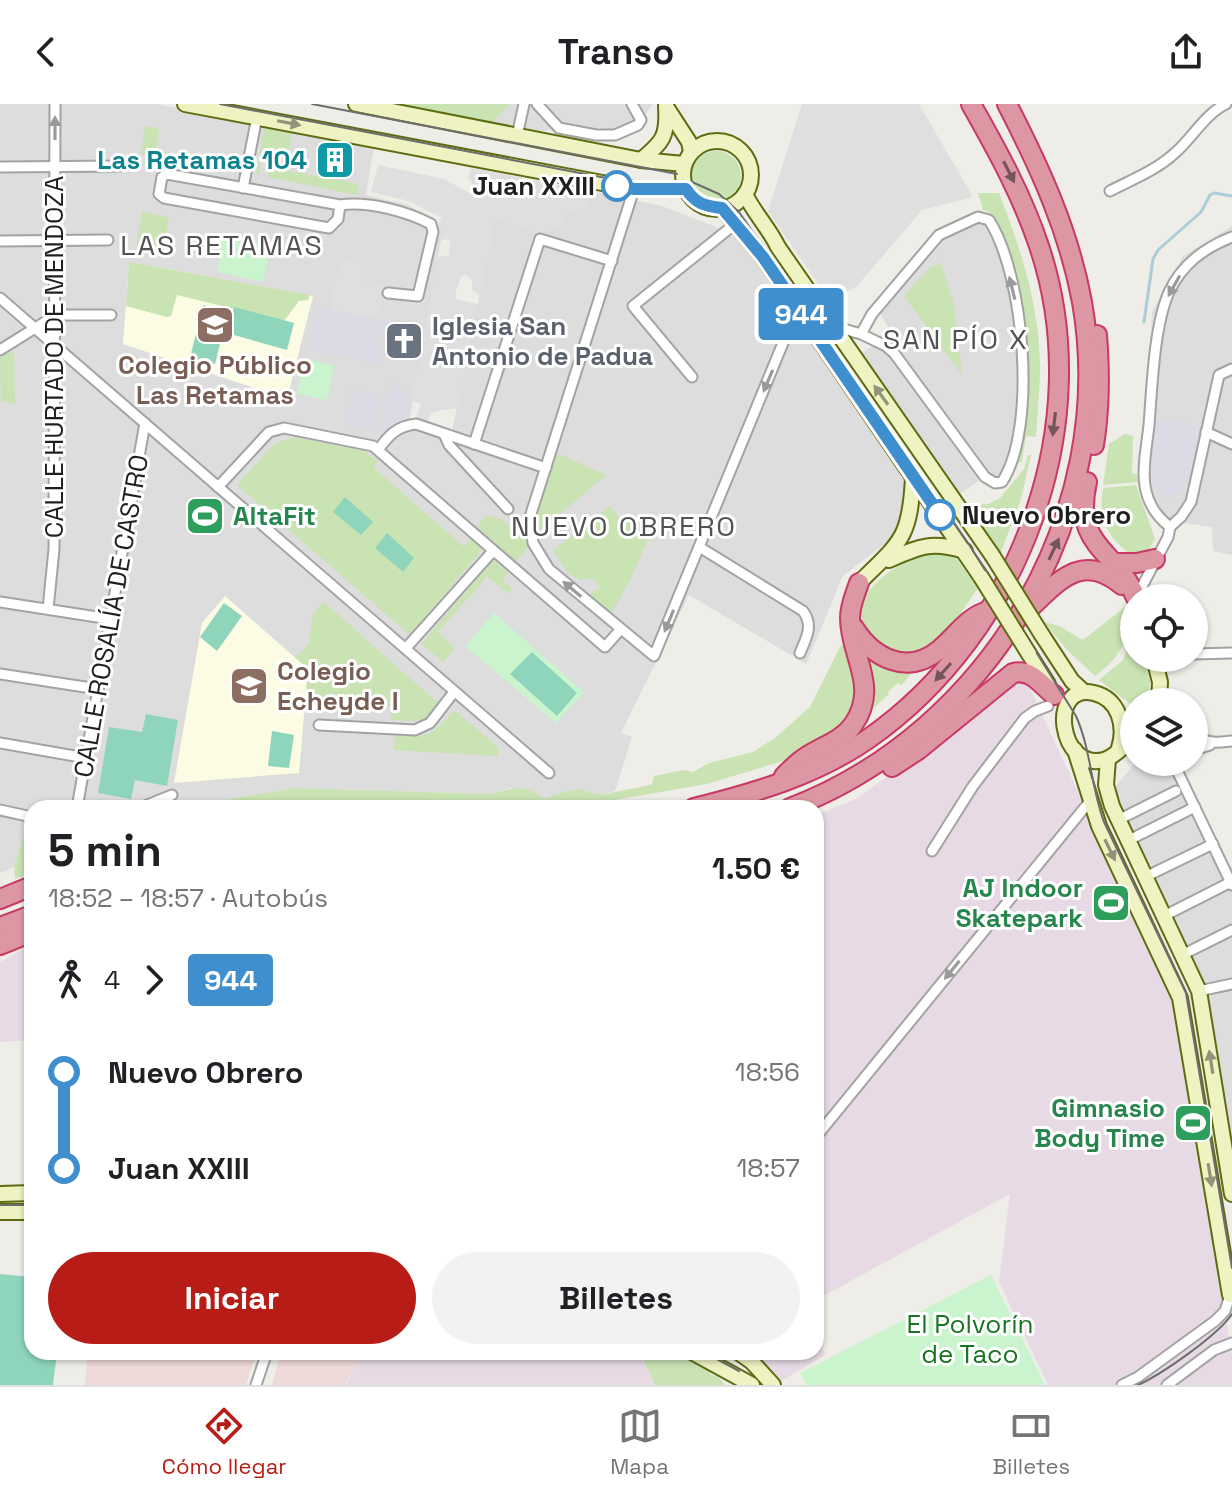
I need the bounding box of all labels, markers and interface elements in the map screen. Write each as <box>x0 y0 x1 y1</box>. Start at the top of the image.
text: Transo <box>558 29 674 75</box>
icon: back <box>24 30 68 74</box>
icon: share <box>1164 30 1208 74</box>
one-way arrow <box>49 115 61 140</box>
one-way arrow <box>277 117 302 129</box>
building icon: Las Retamas 104 <box>314 139 356 181</box>
place label: Las Retamas 104 <box>97 143 307 177</box>
one-way arrow <box>1001 161 1015 183</box>
place label: Juan XXIII <box>472 169 595 203</box>
marker: Juan XXIII <box>602 171 632 201</box>
street label: CALLE HURTADO DE MENDOZA <box>37 176 71 538</box>
district label: LAS RETAMAS <box>120 227 324 263</box>
one-way arrow <box>1006 275 1018 300</box>
one-way arrow <box>1167 275 1181 297</box>
line badge: 944 <box>755 288 847 340</box>
text: 944 <box>775 296 827 332</box>
school or university icon: Colegio Público Las Retamas <box>194 304 236 346</box>
place label: Iglesia San Antonio de Padua <box>432 309 653 373</box>
church icon: Iglesia San Antonio de Padua <box>383 320 425 362</box>
district label: SAN PÍO X <box>883 321 1029 357</box>
place label: Colegio Público Las Retamas <box>118 348 312 412</box>
one-way arrow <box>761 369 774 392</box>
one-way arrow <box>873 384 889 406</box>
one-way arrow <box>1047 412 1060 437</box>
street label: CALLE ROSALÍA DE CASTRO <box>66 452 156 780</box>
sports icon: AltaFit <box>184 495 226 537</box>
place label: Nuevo Obrero <box>962 498 1131 532</box>
place label: AltaFit <box>233 499 316 533</box>
marker: Nuevo Obrero <box>925 500 955 530</box>
district label: NUEVO OBRERO <box>511 508 737 544</box>
one-way arrow <box>1047 537 1060 561</box>
one-way arrow <box>563 581 583 598</box>
map controls <box>1120 584 1208 776</box>
button: locate <box>1120 584 1208 672</box>
one-way arrow <box>663 609 676 633</box>
place label: Colegio Echeyde I <box>277 654 399 718</box>
one-way arrow <box>935 662 953 681</box>
school or university icon: Colegio Echeyde I <box>228 665 270 707</box>
button: layers <box>1120 688 1208 776</box>
text: 5 min <box>48 823 162 879</box>
one-way arrow <box>1104 838 1117 861</box>
text: 1.50 € <box>712 849 800 888</box>
place label: AJ Indoor Skatepark <box>956 871 1083 935</box>
text: 18:52 – 18:57 · Autobús <box>48 881 328 915</box>
sports icon: AJ Indoor Skatepark <box>1090 882 1132 924</box>
icon: walk <box>48 958 92 1002</box>
icon: forward <box>132 958 176 1002</box>
one-way arrow <box>944 960 961 980</box>
text: 944 <box>204 962 257 998</box>
text: 4 <box>104 963 120 997</box>
one-way arrow <box>1204 1049 1217 1074</box>
text: Nuevo Obrero <box>108 1053 303 1092</box>
text: 18:56 <box>735 1055 800 1089</box>
place label: Gimnasio Body Time <box>1034 1091 1165 1155</box>
sports icon: Gimnasio Body Time <box>1172 1102 1214 1144</box>
text: Juan XXIII <box>108 1149 250 1188</box>
text: 18:57 <box>736 1151 800 1185</box>
one-way arrow <box>1204 1163 1217 1188</box>
button: Iniciar <box>48 1252 416 1344</box>
button: Billetes <box>432 1252 800 1344</box>
park label: El Polvorín de Taco <box>907 1307 1034 1371</box>
tab: Cómo llegar <box>162 1404 287 1480</box>
tab: Mapa <box>610 1404 669 1480</box>
tab: Billetes <box>992 1404 1070 1480</box>

